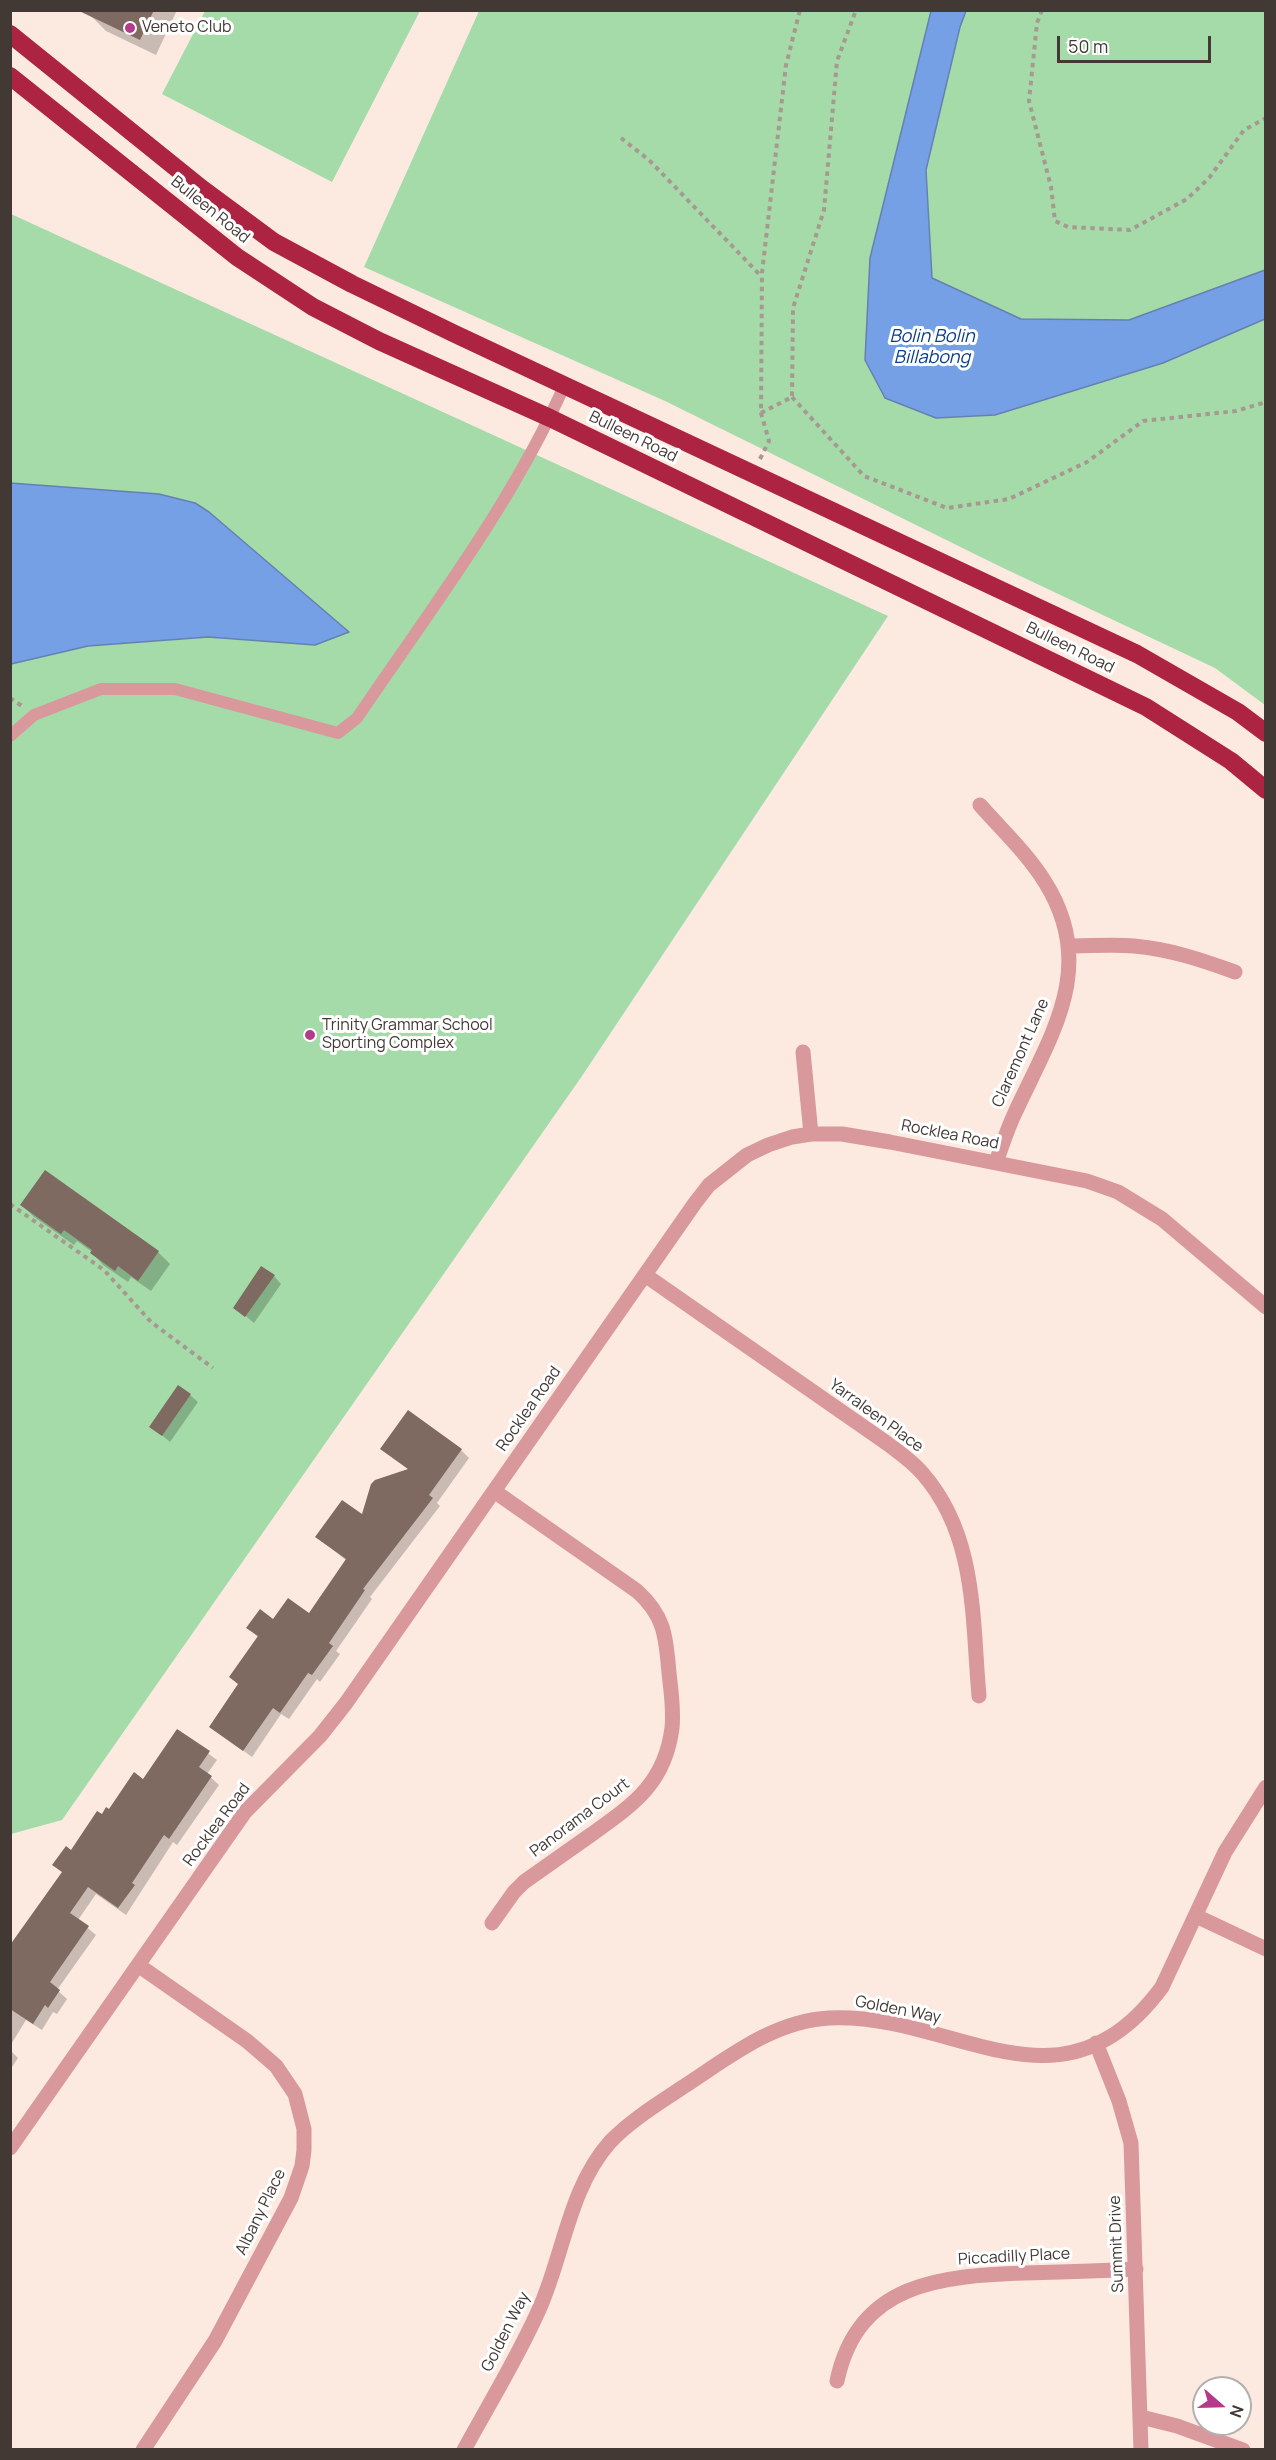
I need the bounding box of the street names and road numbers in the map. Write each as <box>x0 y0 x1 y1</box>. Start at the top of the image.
street label: Bulleen Road <box>167 172 253 248</box>
street label: Bulleen Road <box>586 407 680 467</box>
street label: Bulleen Road <box>1023 618 1117 678</box>
street label: Claremont Lane <box>988 996 1054 1110</box>
street label: Rocklea Road <box>899 1116 1001 1154</box>
street label: Rocklea Road <box>493 1363 565 1455</box>
street label: Yarraleen Place <box>825 1375 927 1457</box>
street label: Panorama Court <box>526 1774 634 1862</box>
street label: Rocklea Road <box>179 1780 255 1870</box>
street label: Golden Way <box>854 1992 942 2028</box>
street label: Albany Place <box>232 2166 290 2258</box>
street label: Summit Drive <box>1106 2195 1128 2293</box>
street label: Piccadilly Place <box>957 2244 1071 2270</box>
street label: Golden Way <box>478 2289 534 2375</box>

